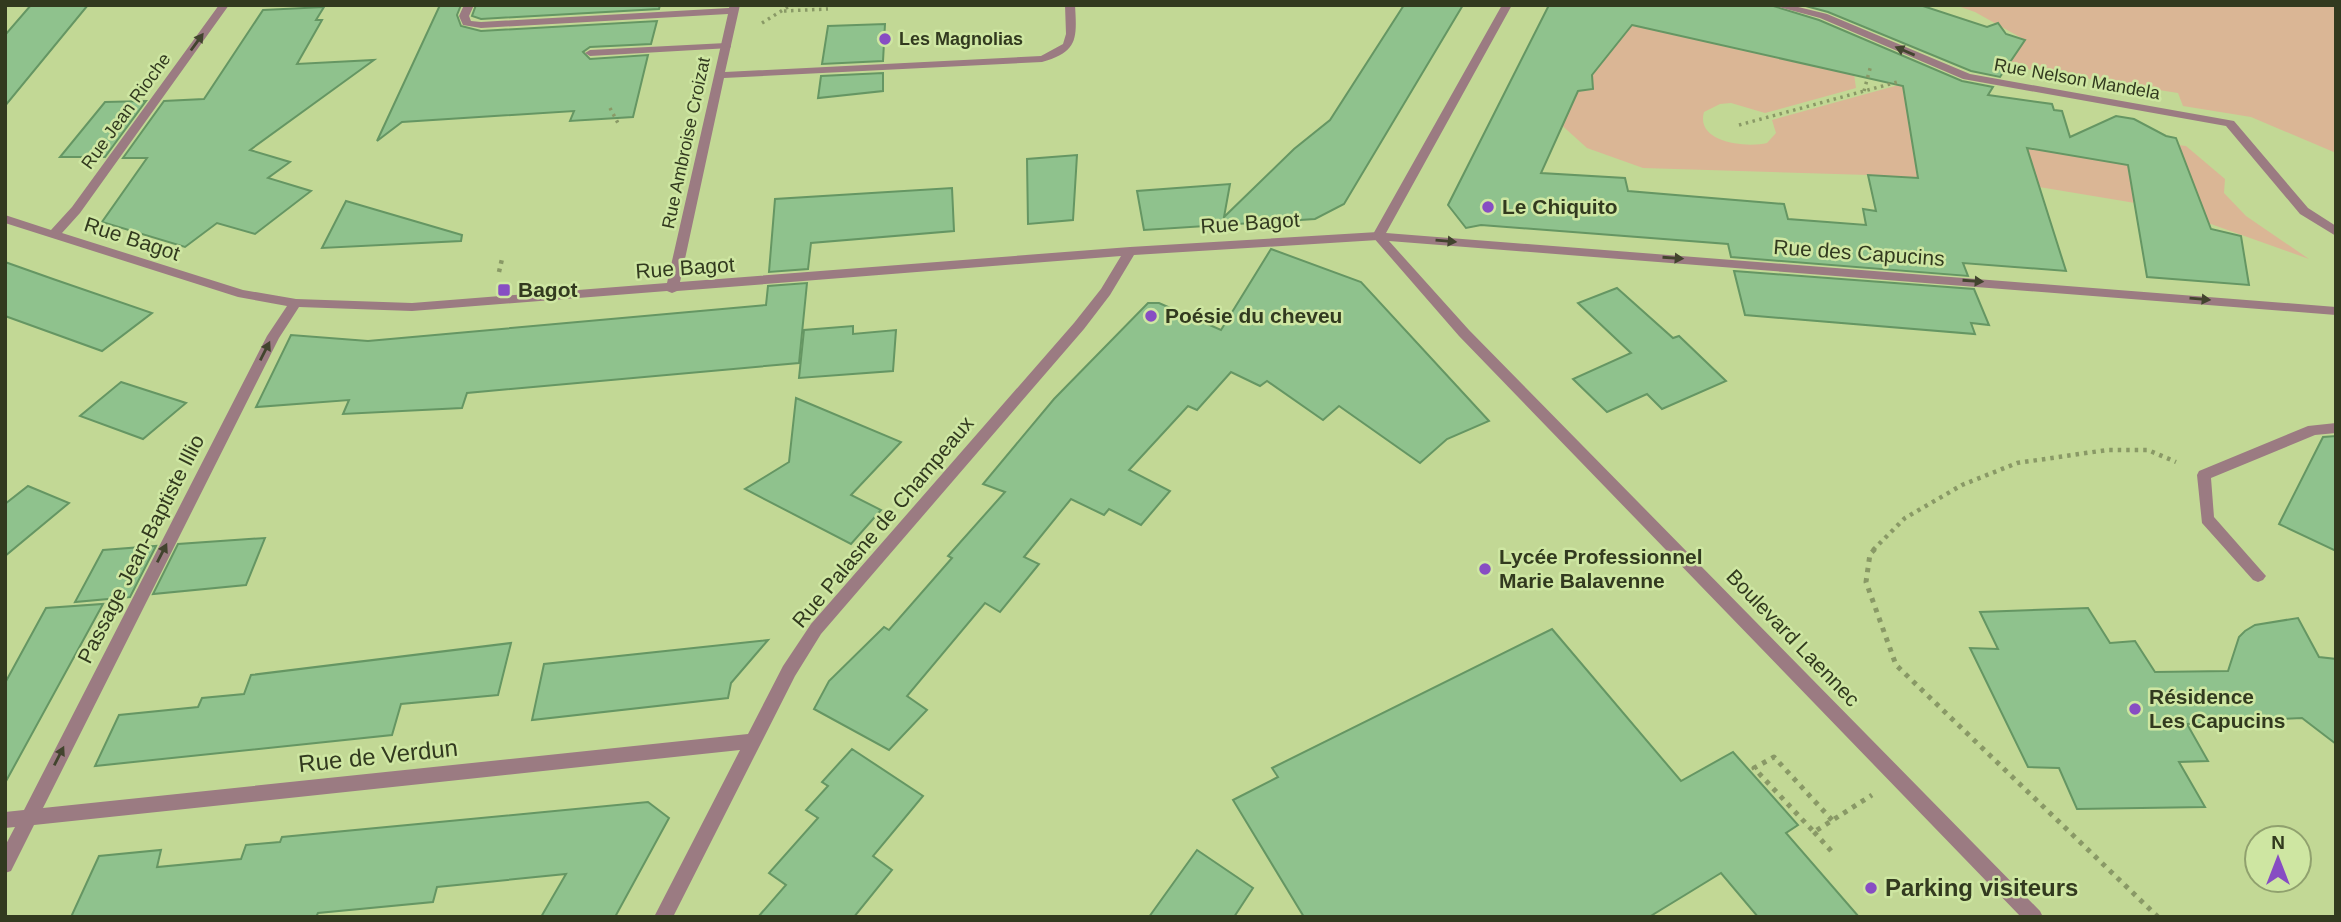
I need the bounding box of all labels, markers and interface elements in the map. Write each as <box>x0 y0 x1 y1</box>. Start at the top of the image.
place label: Les Magnolias <box>899 29 1023 49</box>
marker: Les Magnolias <box>877 31 893 47</box>
one-way arrow <box>190 33 204 51</box>
one-way arrow <box>1894 45 1915 56</box>
street label: Rue Jean Rioche <box>77 49 175 173</box>
street label: Rue Ambroise Croizat <box>658 55 714 231</box>
street label: Rue Nelson Mandela <box>1992 55 2162 104</box>
place label: Le Chiquito <box>1502 195 1617 218</box>
marker: Le Chiquito <box>1480 199 1496 215</box>
street label: Rue Bagot <box>1200 208 1300 237</box>
street label: Rue Bagot <box>81 212 183 265</box>
street label: Rue des Capucins <box>1773 235 1945 270</box>
one-way arrow <box>1435 236 1457 247</box>
street label: Rue Bagot <box>635 253 735 282</box>
one-way arrow <box>1662 253 1684 264</box>
one-way arrow <box>1962 276 1984 287</box>
place label: Bagot <box>518 278 578 301</box>
marker: Bagot <box>496 282 512 298</box>
one-way arrow <box>2189 294 2211 305</box>
place label: Poésie du cheveu <box>1165 304 1342 327</box>
marker: Poésie du cheveu <box>1143 308 1159 324</box>
one-way arrow <box>259 340 271 360</box>
street label: Rue Palasne de Champeaux <box>788 411 978 632</box>
street label: Passage Jean-Baptiste Illio <box>73 431 208 667</box>
one-way arrow <box>157 543 168 563</box>
place label: Lycée Professionnel Marie Balavenne <box>1499 545 1702 592</box>
marker: Lycée Professionnel Marie Balavenne <box>1477 561 1493 577</box>
street label: Boulevard Laennec <box>1722 565 1864 711</box>
place label: Résidence Les Capucins <box>2149 685 2286 732</box>
marker: Résidence Les Capucins <box>2127 701 2143 717</box>
street label: Rue de Verdun <box>297 734 459 777</box>
one-way arrow <box>53 746 65 766</box>
north arrow <box>2243 824 2313 894</box>
text: N <box>2271 832 2285 853</box>
place label: Parking visiteurs <box>1885 874 2078 901</box>
marker: Parking visiteurs <box>1863 880 1879 896</box>

